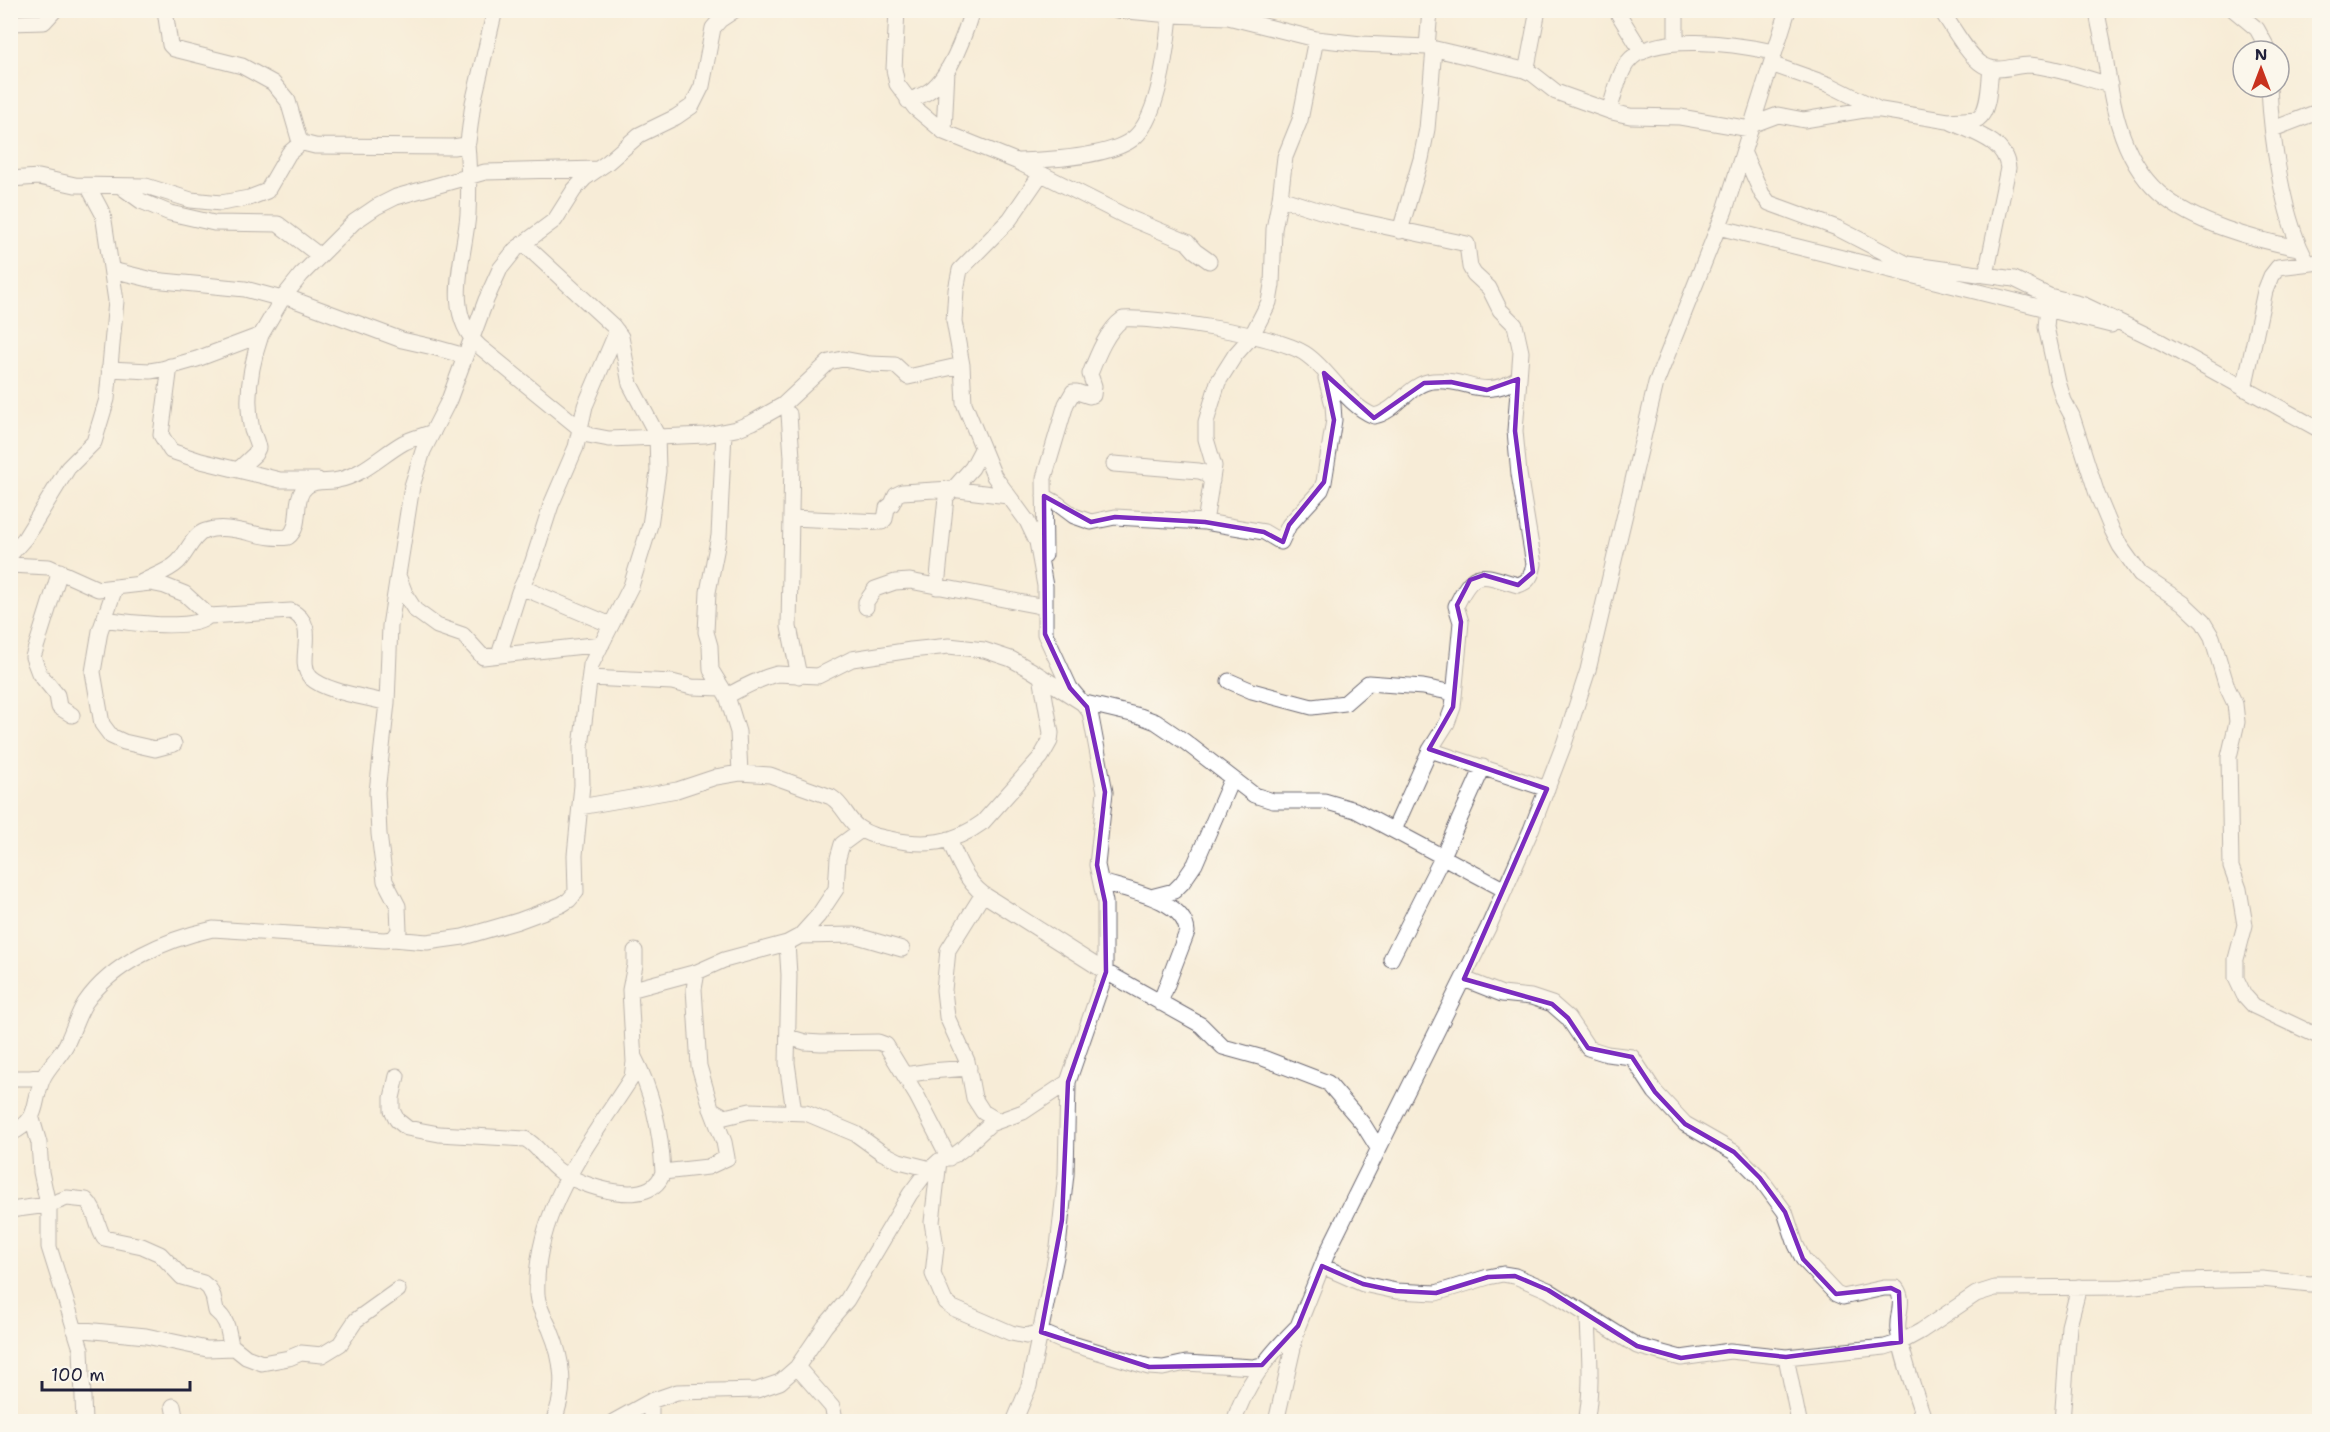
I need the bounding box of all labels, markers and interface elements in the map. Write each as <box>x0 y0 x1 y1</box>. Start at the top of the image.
north arrow <box>2231 39 2291 99</box>
text: N <box>2255 44 2267 65</box>
scale bar <box>42 1354 190 1392</box>
text: 100 m <box>51 1363 105 1387</box>

